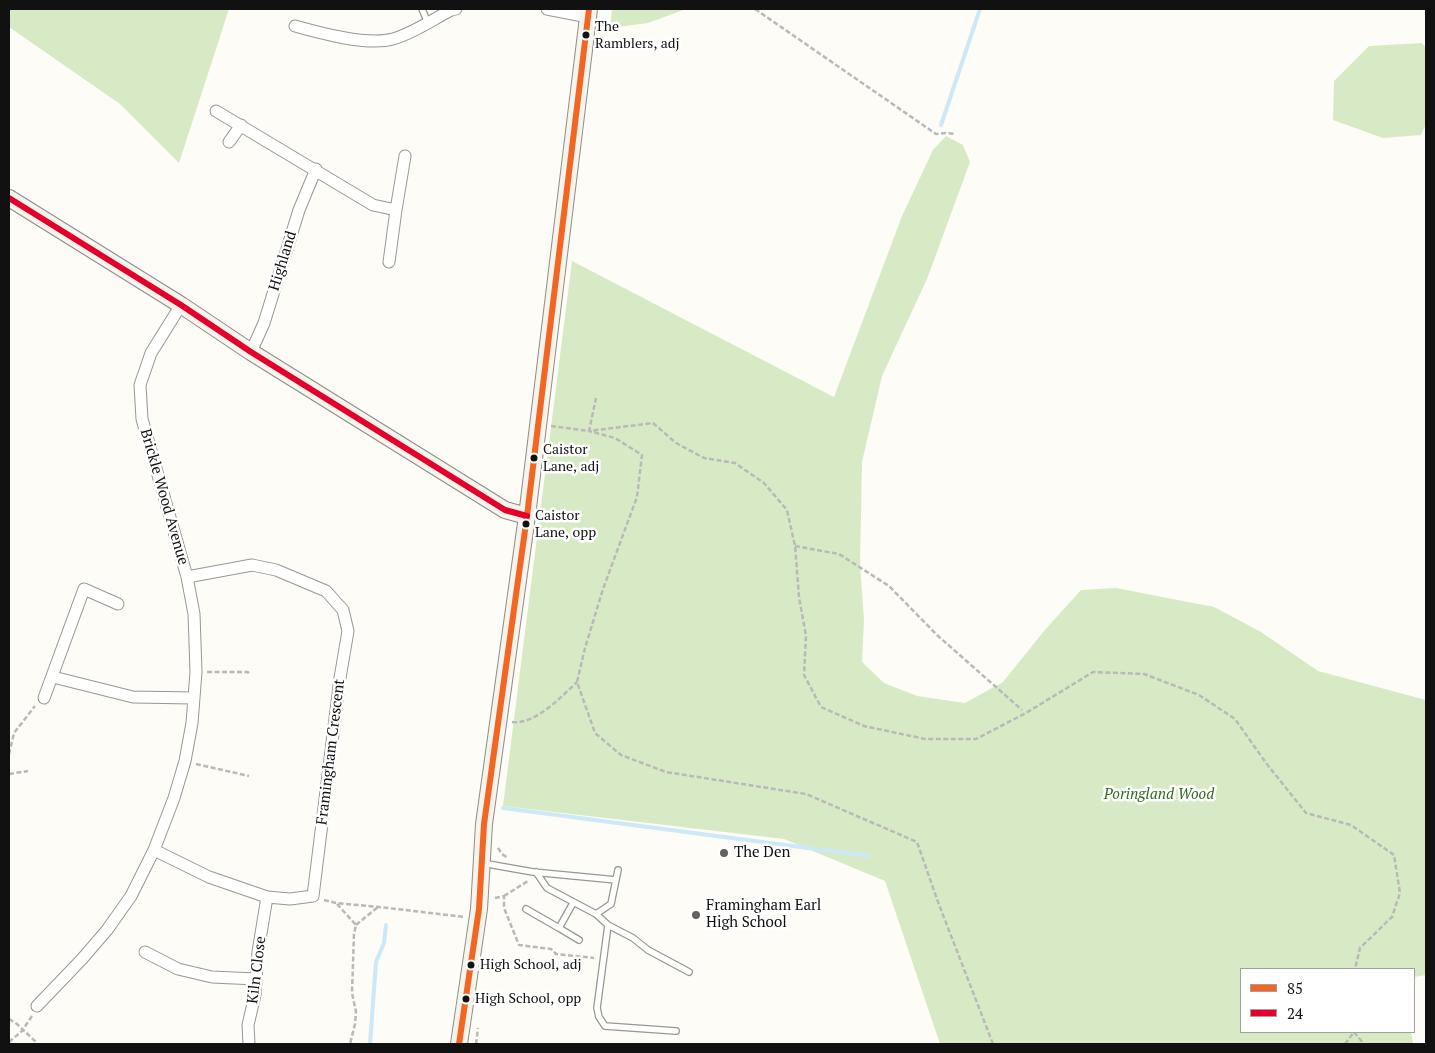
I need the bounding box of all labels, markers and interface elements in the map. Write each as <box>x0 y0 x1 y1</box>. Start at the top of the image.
place label: The Ramblers, adj <box>595 19 680 52</box>
marker: The Ramblers, adj <box>581 30 591 40</box>
street label: Highland <box>265 229 301 293</box>
street label: Brickle Wood Avenue <box>136 427 192 567</box>
place label: Caistor Lane, adj <box>543 442 599 474</box>
marker: Caistor Lane, adj <box>529 453 539 463</box>
place label: Caistor Lane, opp <box>535 508 596 540</box>
marker: Caistor Lane, opp <box>521 519 531 529</box>
street label: Framingham Crescent <box>313 678 349 826</box>
park label: Poringland Wood <box>1104 786 1214 804</box>
place label: The Den <box>734 844 790 862</box>
marker: The Den <box>718 847 730 859</box>
place label: Framingham Earl High School <box>706 897 821 932</box>
marker: Framingham Earl High School <box>690 909 702 921</box>
street label: Kiln Close <box>244 935 270 1005</box>
place label: High School, adj <box>480 957 582 973</box>
marker: High School, adj <box>466 960 476 970</box>
legend <box>1240 968 1415 1033</box>
text: 85 <box>1287 978 1303 998</box>
place label: High School, opp <box>475 991 581 1007</box>
marker: High School, opp <box>461 994 471 1004</box>
text: 24 <box>1287 1003 1303 1023</box>

